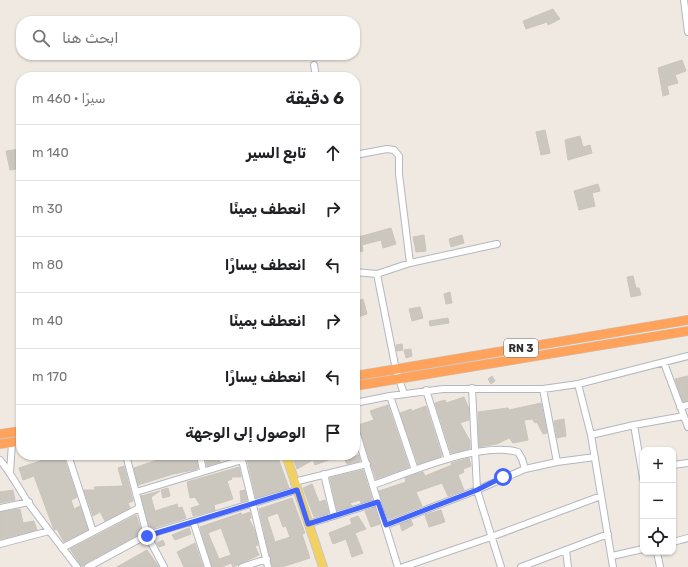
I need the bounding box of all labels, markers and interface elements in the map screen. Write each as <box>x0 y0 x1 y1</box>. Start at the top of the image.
search box <box>16 16 360 60</box>
icon: search <box>30 27 52 49</box>
text: ابحث هنا <box>62 29 119 47</box>
text: 6 دقيقة <box>286 88 344 108</box>
text: سيرًا · 460 m <box>32 91 106 106</box>
icon: ahead <box>322 142 344 164</box>
text: تابع السير <box>246 144 306 162</box>
text: 140 m <box>32 145 69 160</box>
icon: right <box>322 198 344 220</box>
text: انعطف يمينًا <box>229 200 306 218</box>
text: 30 m <box>32 201 63 216</box>
icon: left <box>322 254 344 276</box>
text: انعطف يسارًا <box>225 256 306 274</box>
text: 80 m <box>32 257 63 272</box>
icon: right <box>322 310 344 332</box>
text: انعطف يمينًا <box>229 312 306 330</box>
text: 40 m <box>32 313 63 328</box>
road number: RN 3 <box>504 339 538 357</box>
icon: left <box>322 366 344 388</box>
text: انعطف يسارًا <box>225 368 306 386</box>
text: 170 m <box>32 369 67 384</box>
icon: arrive <box>322 422 344 444</box>
text: الوصول إلى الوجهة <box>185 424 306 442</box>
map controls <box>640 447 676 555</box>
button: + <box>640 447 676 483</box>
route start <box>494 468 512 486</box>
button: − <box>640 483 676 519</box>
button: locate <box>640 519 676 555</box>
route end <box>138 527 156 545</box>

